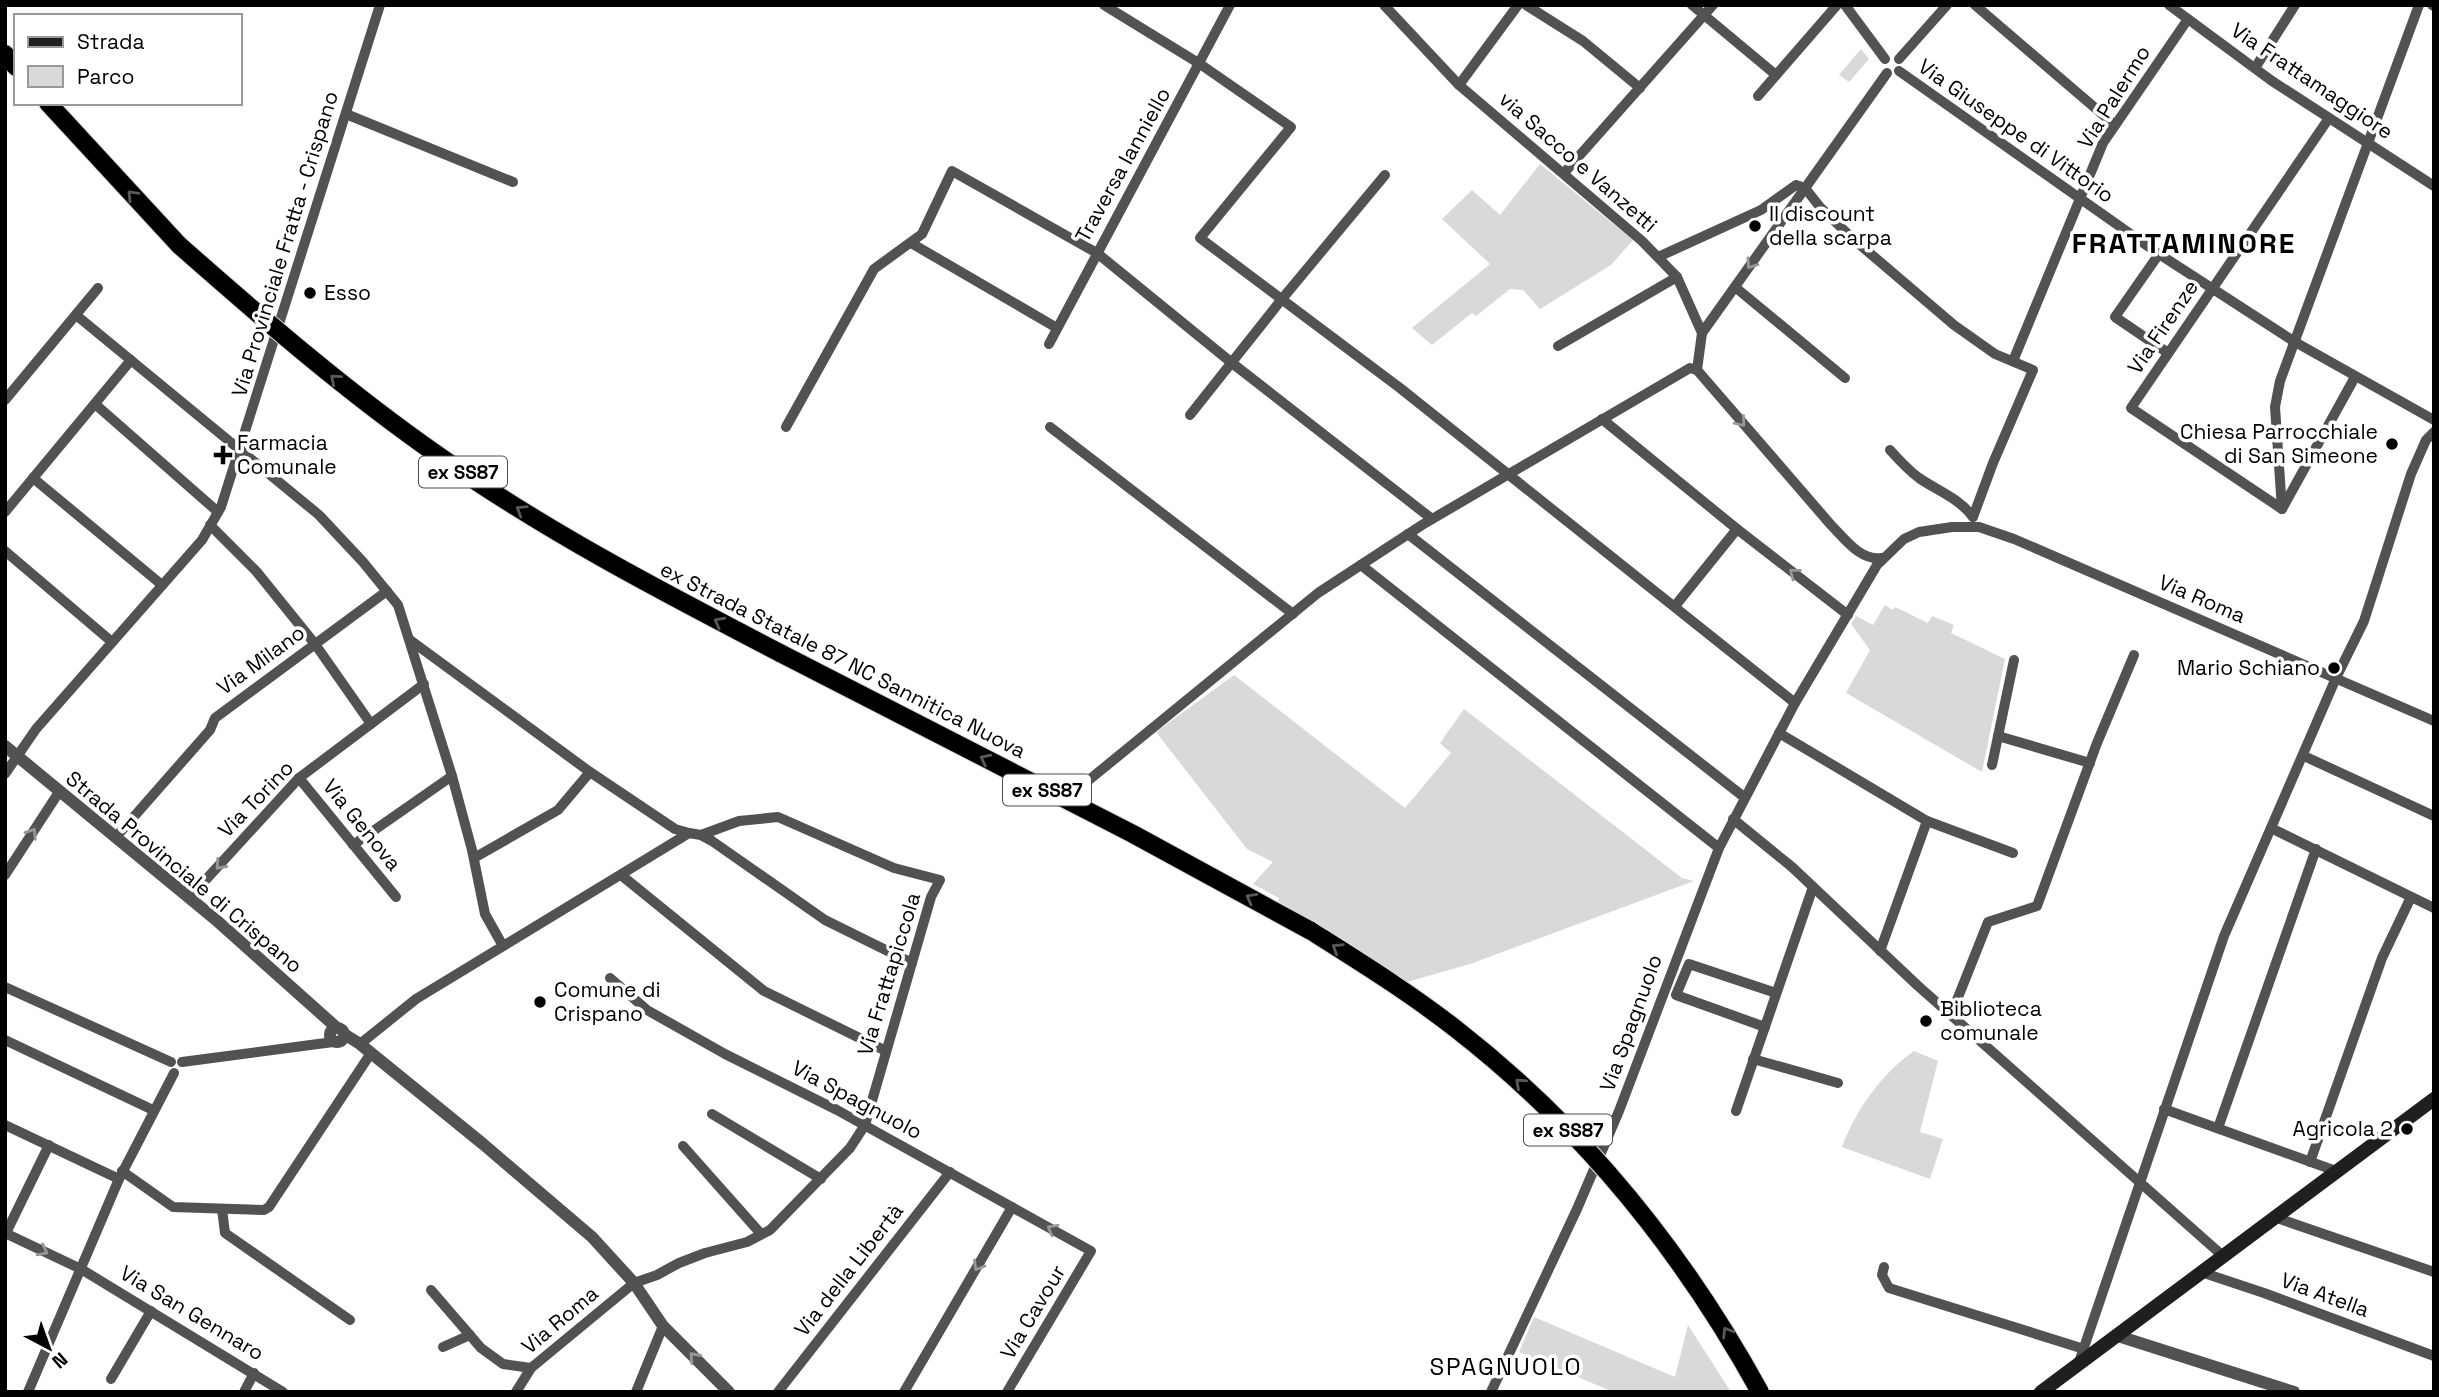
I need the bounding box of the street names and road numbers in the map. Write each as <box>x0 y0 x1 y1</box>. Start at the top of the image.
street label: Via Frattamaggiore <box>2226 16 2399 145</box>
street label: Via Palermo <box>2071 40 2156 153</box>
street label: Via Giuseppe di Vittorio <box>1913 53 2120 209</box>
street label: Traversa Ianniello <box>1069 83 1176 247</box>
street label: via Sacco e Vanzetti <box>1493 85 1663 238</box>
street label: Via Provinciale Fratta - Crispano <box>225 88 344 400</box>
street label: Via Firenze <box>2121 274 2204 379</box>
road number: ex SS87 <box>419 457 507 488</box>
street label: ex Strada Statale 87 NC Sannitica Nuova <box>656 555 1031 764</box>
street label: Via Roma <box>2155 568 2250 629</box>
street label: Via Milano <box>212 619 310 700</box>
street label: Via Torino <box>212 754 299 843</box>
street label: Strada Provinciale di Crispano <box>60 765 308 979</box>
street label: Via Genova <box>317 773 408 876</box>
road number: ex SS87 <box>1003 775 1091 806</box>
street label: Via Frattapiccola <box>851 889 926 1059</box>
street label: Via Spagnuolo <box>1593 951 1668 1095</box>
street label: Via Spagnuolo <box>787 1054 927 1145</box>
road number: ex SS87 <box>1524 1114 1612 1146</box>
street label: Via della Libertà <box>788 1198 909 1342</box>
street label: Via San Gennaro <box>115 1259 269 1366</box>
street label: Via Cavour <box>994 1260 1071 1364</box>
street label: Via Atella <box>2277 1266 2373 1323</box>
street label: Via Roma <box>516 1280 604 1360</box>

